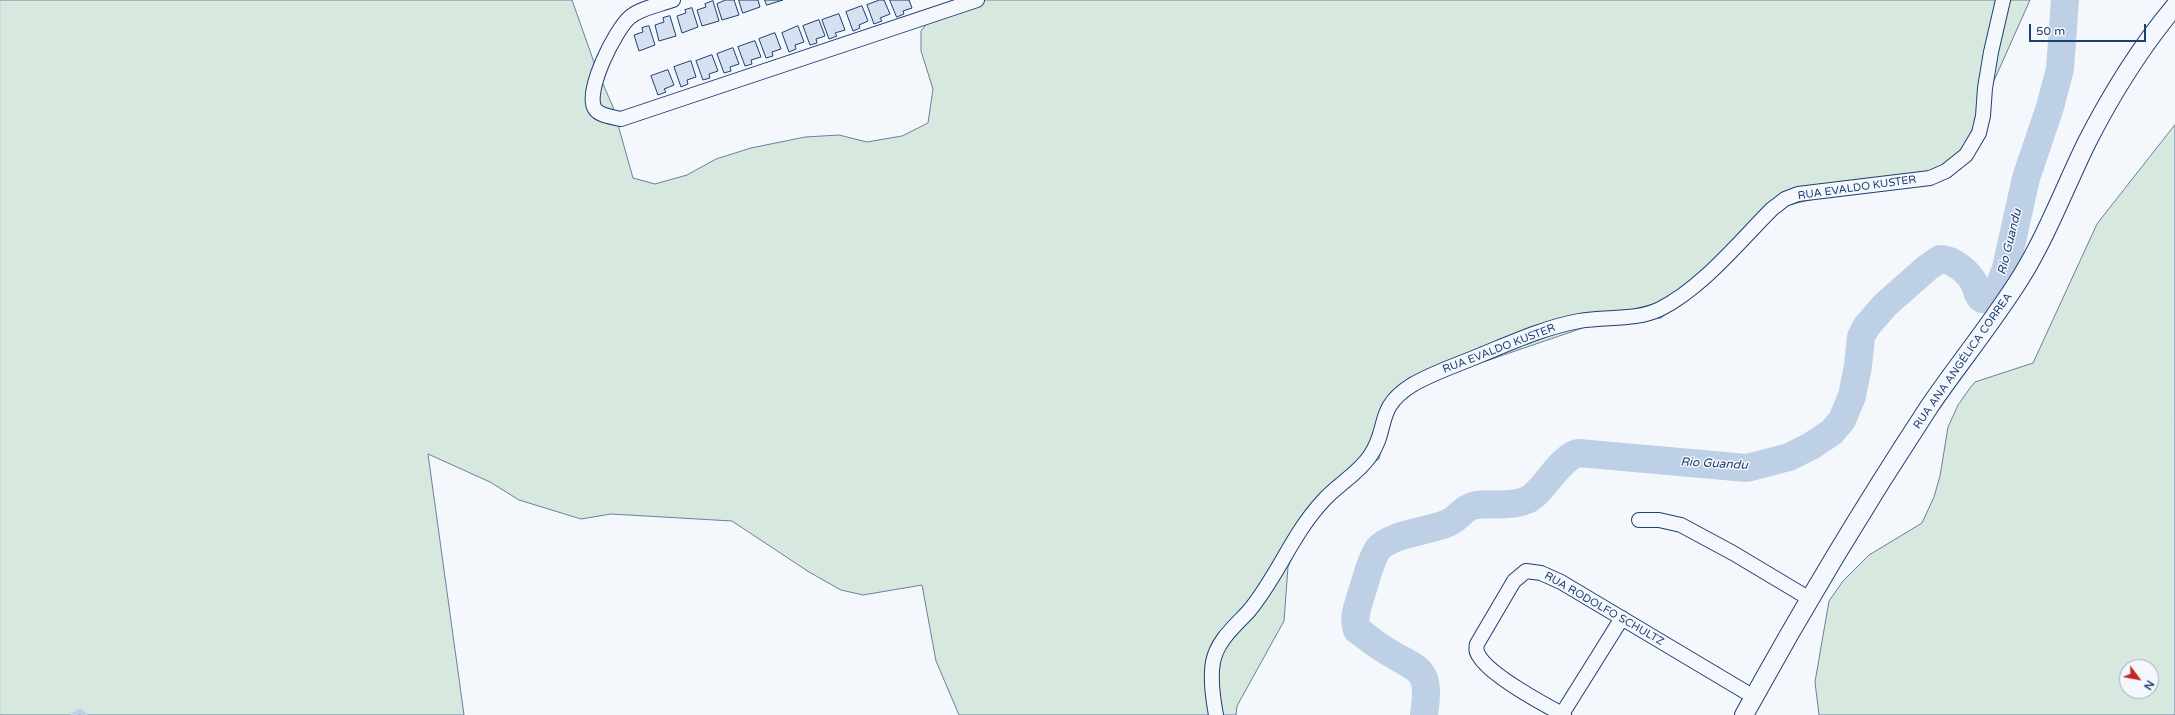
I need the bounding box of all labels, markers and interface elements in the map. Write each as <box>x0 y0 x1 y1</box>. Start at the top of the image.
scale bar <box>2031 16 2148 42</box>
text: 50 m <box>2036 24 2065 38</box>
street label: RUA EVALDO KUSTER <box>1797 173 1917 203</box>
water label: Rio Guandu <box>1995 208 2025 276</box>
street label: RUA ANA ANGÉLICA CORREA <box>1911 290 2015 432</box>
street label: RUA EVALDO KUSTER <box>1441 321 1557 377</box>
water label: Rio Guandu <box>1680 455 1748 473</box>
street label: RUA RODOLFO SCHULTZ <box>1542 569 1666 649</box>
north arrow <box>2119 659 2159 699</box>
text: N <box>2141 678 2157 692</box>

